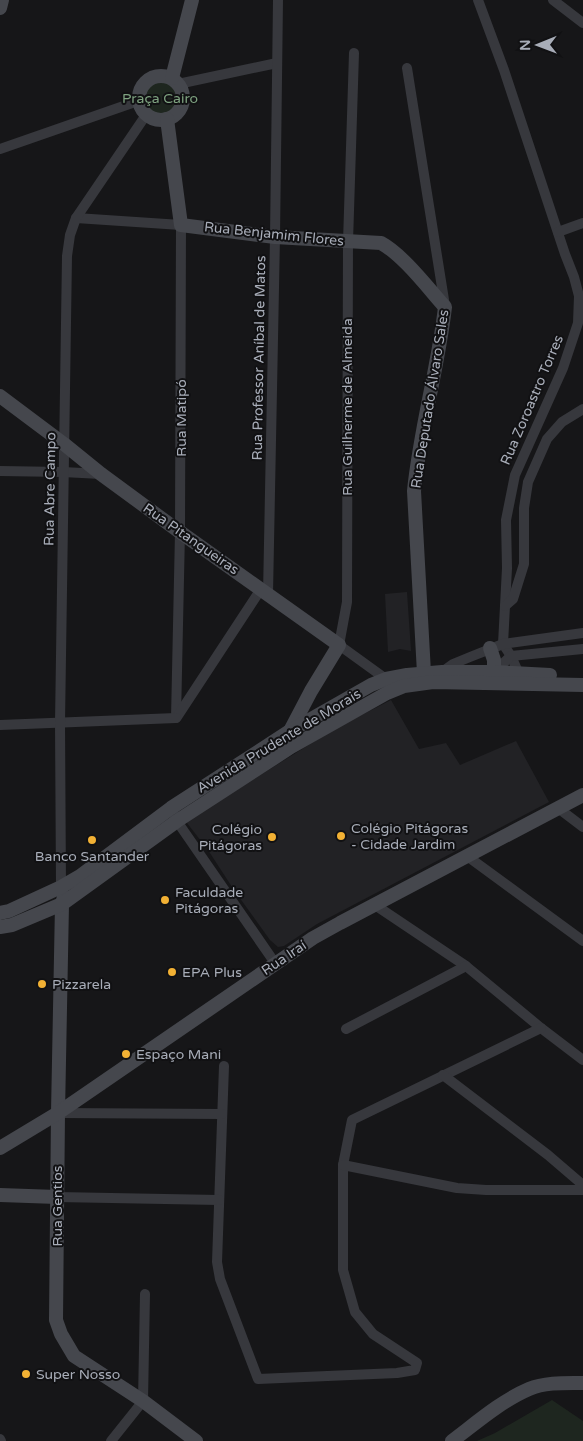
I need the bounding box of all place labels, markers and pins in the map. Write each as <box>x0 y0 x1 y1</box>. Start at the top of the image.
place label: Colégio Pitágoras - Cidade Jardim <box>351 820 468 853</box>
place label: Colégio Pitágoras <box>199 821 262 854</box>
marker: Colégio Pitágoras - Cidade Jardim <box>335 830 347 842</box>
marker: Colégio Pitágoras <box>266 831 278 843</box>
marker: Banco Santander <box>86 834 98 846</box>
place label: Banco Santander <box>35 848 150 865</box>
place label: Faculdade Pitágoras <box>175 884 243 917</box>
marker: Faculdade Pitágoras <box>159 894 171 906</box>
place label: EPA Plus <box>182 964 242 981</box>
marker: EPA Plus <box>166 966 178 978</box>
place label: Pizzarela <box>52 976 111 993</box>
marker: Pizzarela <box>36 978 48 990</box>
place label: Espaço Mani <box>136 1046 221 1063</box>
marker: Espaço Mani <box>120 1048 132 1060</box>
place label: Super Nosso <box>36 1366 120 1383</box>
marker: Super Nosso <box>20 1368 32 1380</box>

